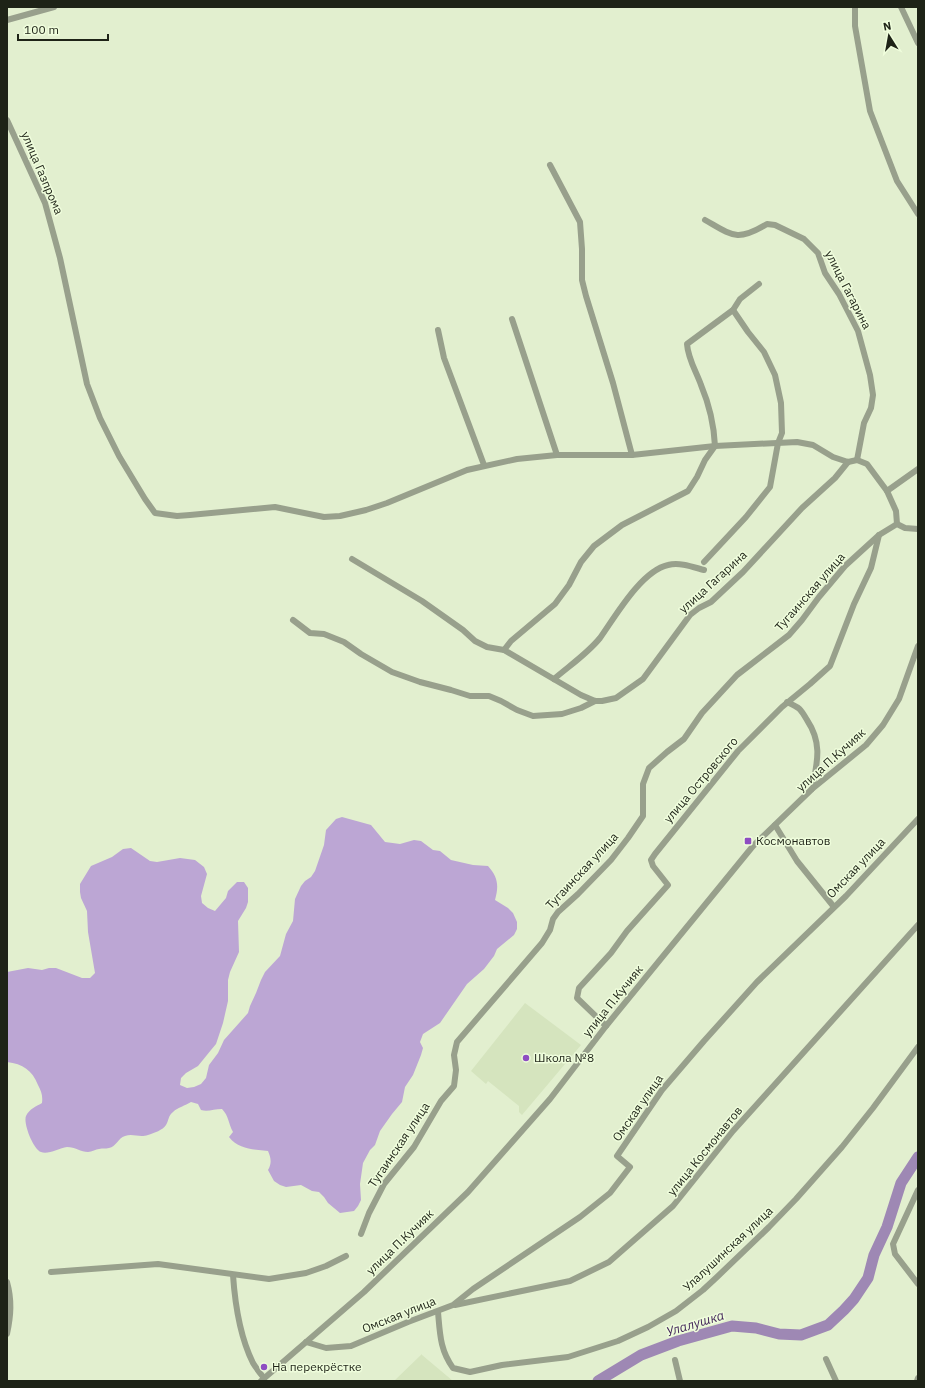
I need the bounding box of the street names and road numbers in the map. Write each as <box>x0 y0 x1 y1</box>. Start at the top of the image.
street label: улица Газпрома <box>18 129 67 217</box>
street label: улица Гагарина <box>822 248 875 332</box>
street label: улица Гагарина <box>676 547 750 616</box>
street label: Тугаинская улица <box>771 549 848 634</box>
street label: улица П.Кучияк <box>793 724 869 795</box>
street label: улица Островского <box>660 733 741 826</box>
street label: Тугаинская улица <box>542 829 621 912</box>
street label: Омская улица <box>823 834 889 901</box>
street label: улица П.Кучияк <box>579 962 646 1040</box>
street label: Омская улица <box>609 1071 667 1144</box>
street label: Тугаинская улица <box>365 1099 433 1190</box>
street label: улица Космонавтов <box>664 1103 745 1198</box>
street label: Улалушинская улица <box>680 1203 776 1294</box>
street label: улица П.Кучияк <box>363 1205 437 1278</box>
street label: Омская улица <box>360 1293 438 1336</box>

